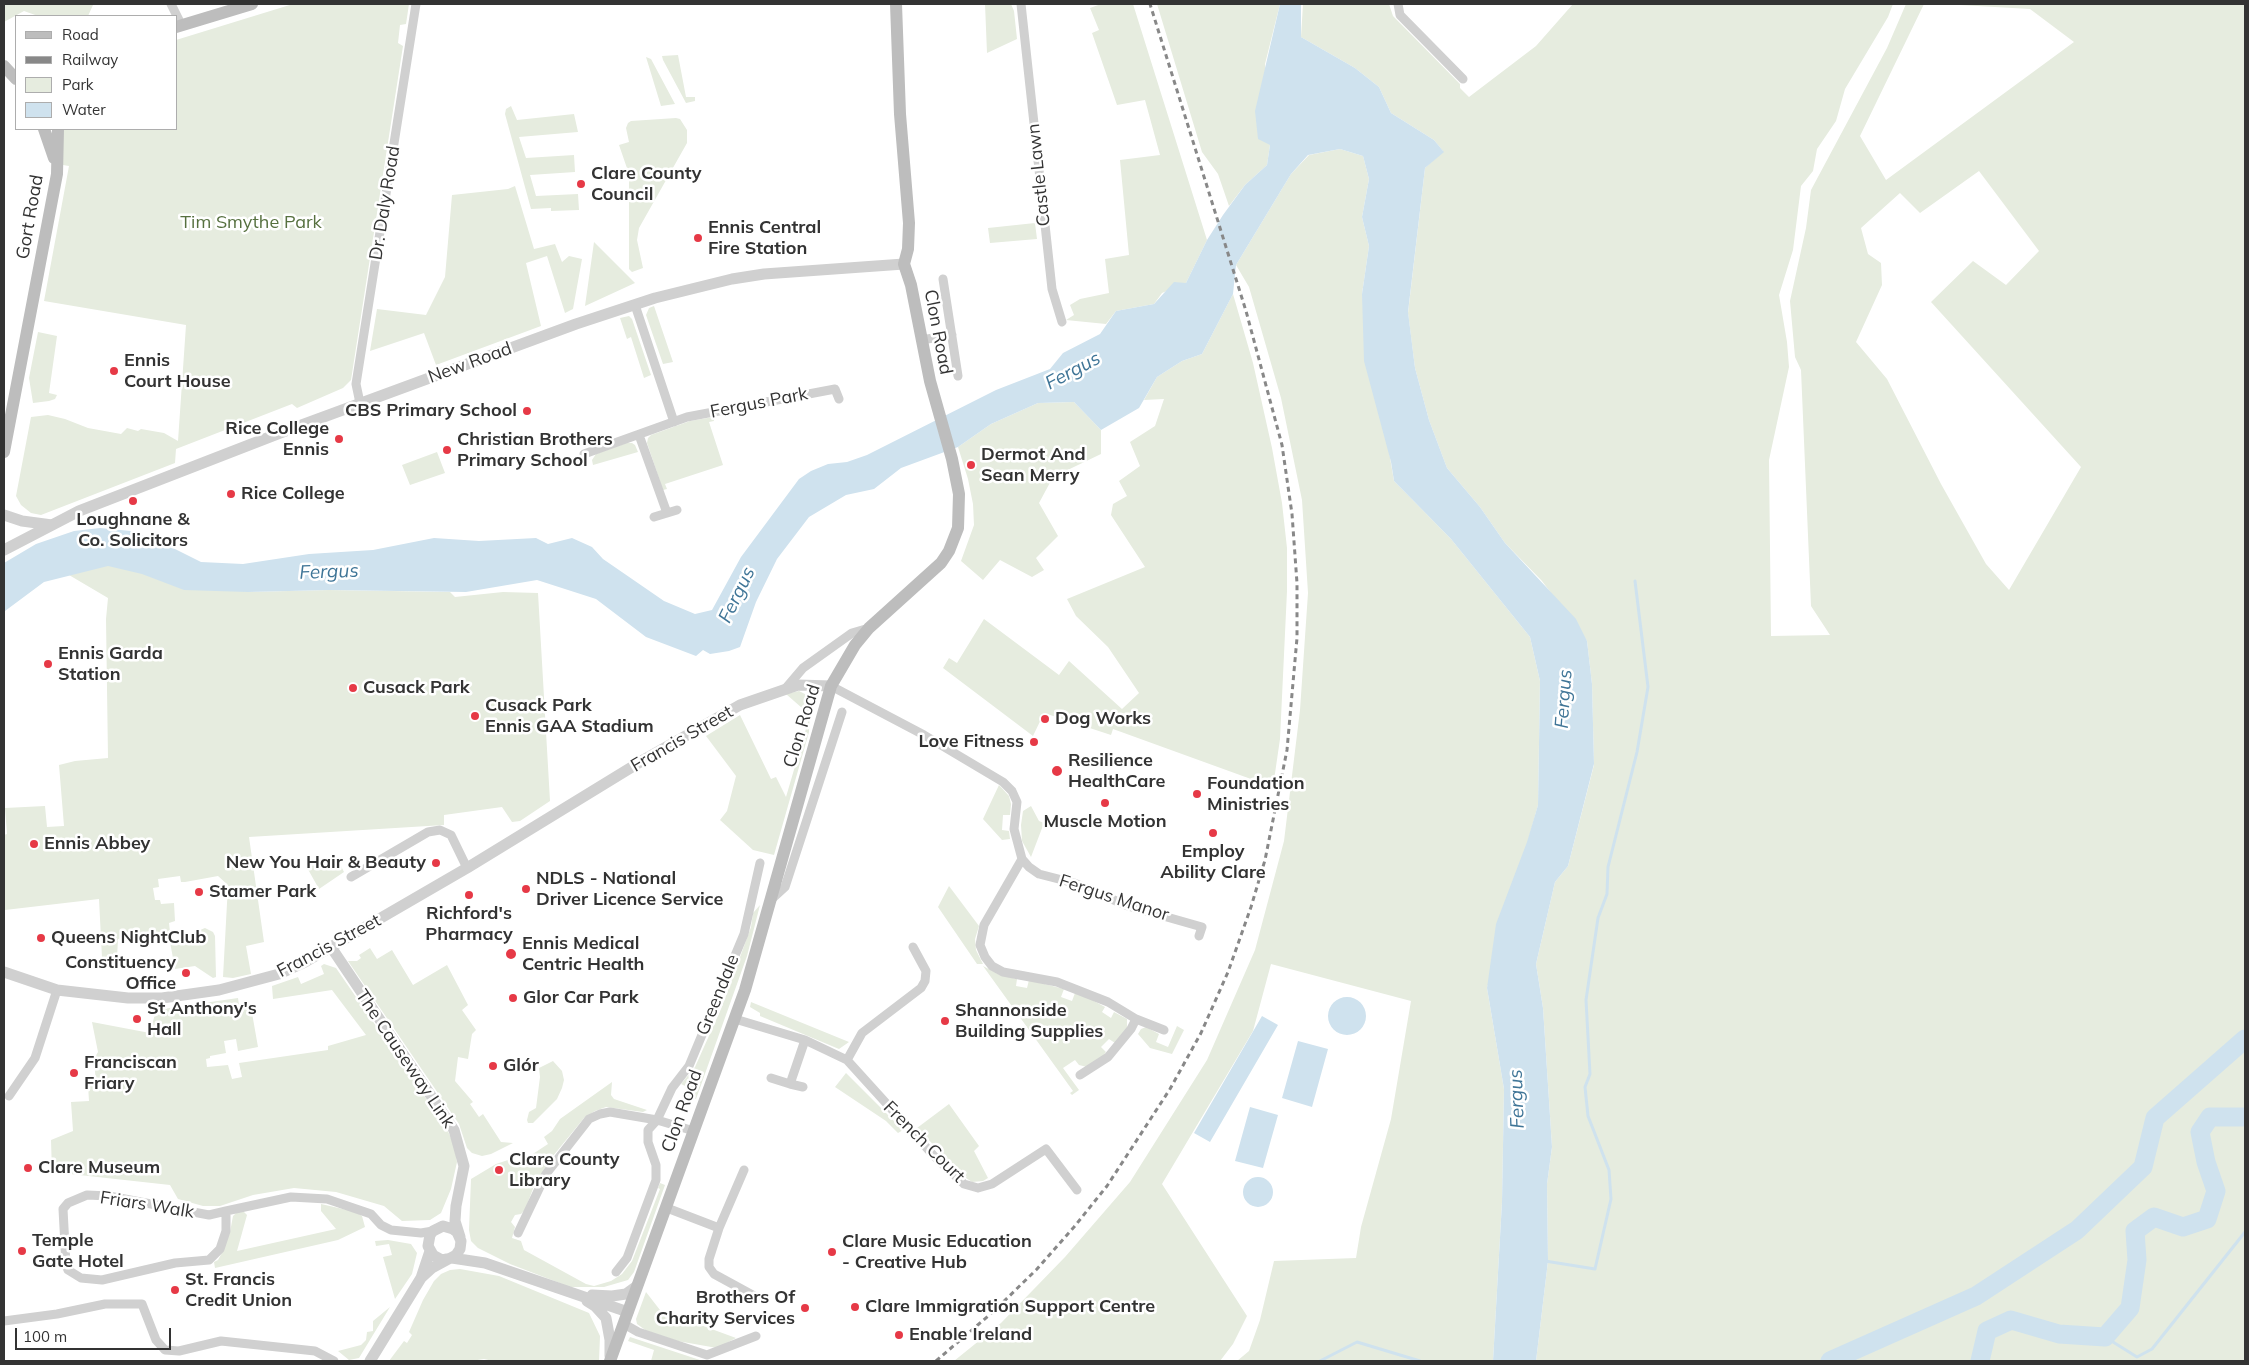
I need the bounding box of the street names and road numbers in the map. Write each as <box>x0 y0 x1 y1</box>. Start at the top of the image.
street label: Castle Lawn <box>1023 122 1055 228</box>
street label: Dr. Daly Road <box>365 144 405 262</box>
street label: Gort Road <box>12 173 48 261</box>
street label: Clon Road <box>919 288 957 376</box>
street label: New Road <box>425 338 515 388</box>
street label: Fergus Park <box>708 383 810 423</box>
street label: Clon Road <box>779 682 825 770</box>
street label: Francis Street <box>627 701 737 777</box>
street label: Fergus Manor <box>1056 870 1172 926</box>
street label: Francis Street <box>273 910 385 982</box>
street label: Greendale <box>692 951 744 1039</box>
street label: The Causeway Link <box>351 986 459 1132</box>
street label: Clon Road <box>657 1067 707 1155</box>
street label: French Court <box>879 1097 969 1187</box>
street label: Friars Walk <box>98 1187 196 1223</box>

